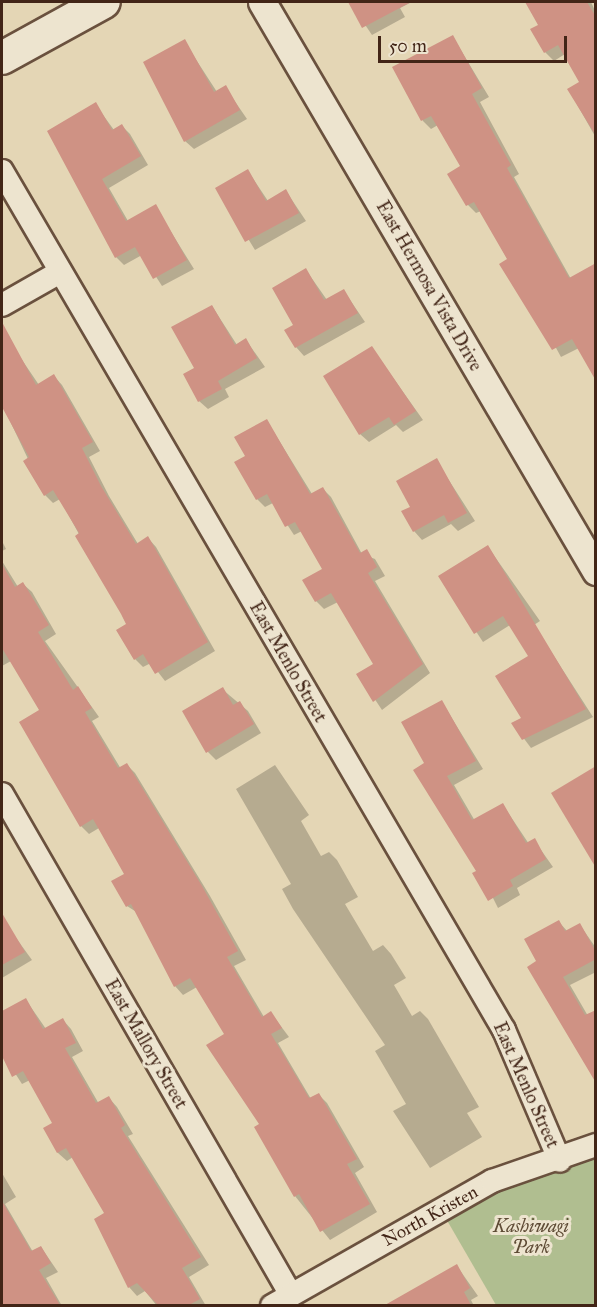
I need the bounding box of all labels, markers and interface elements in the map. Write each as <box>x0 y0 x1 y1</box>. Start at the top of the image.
scale bar <box>381 24 570 62</box>
text: 50 m <box>389 35 427 57</box>
street label: East Hermosa Vista Drive <box>371 197 487 375</box>
street label: East Menlo Street <box>245 598 331 726</box>
street label: East Mallory Street <box>100 975 192 1113</box>
street label: East Menlo Street <box>489 1019 563 1151</box>
street label: North Kristen <box>379 1181 481 1251</box>
park label: Kashiwagi Park <box>493 1216 569 1258</box>

